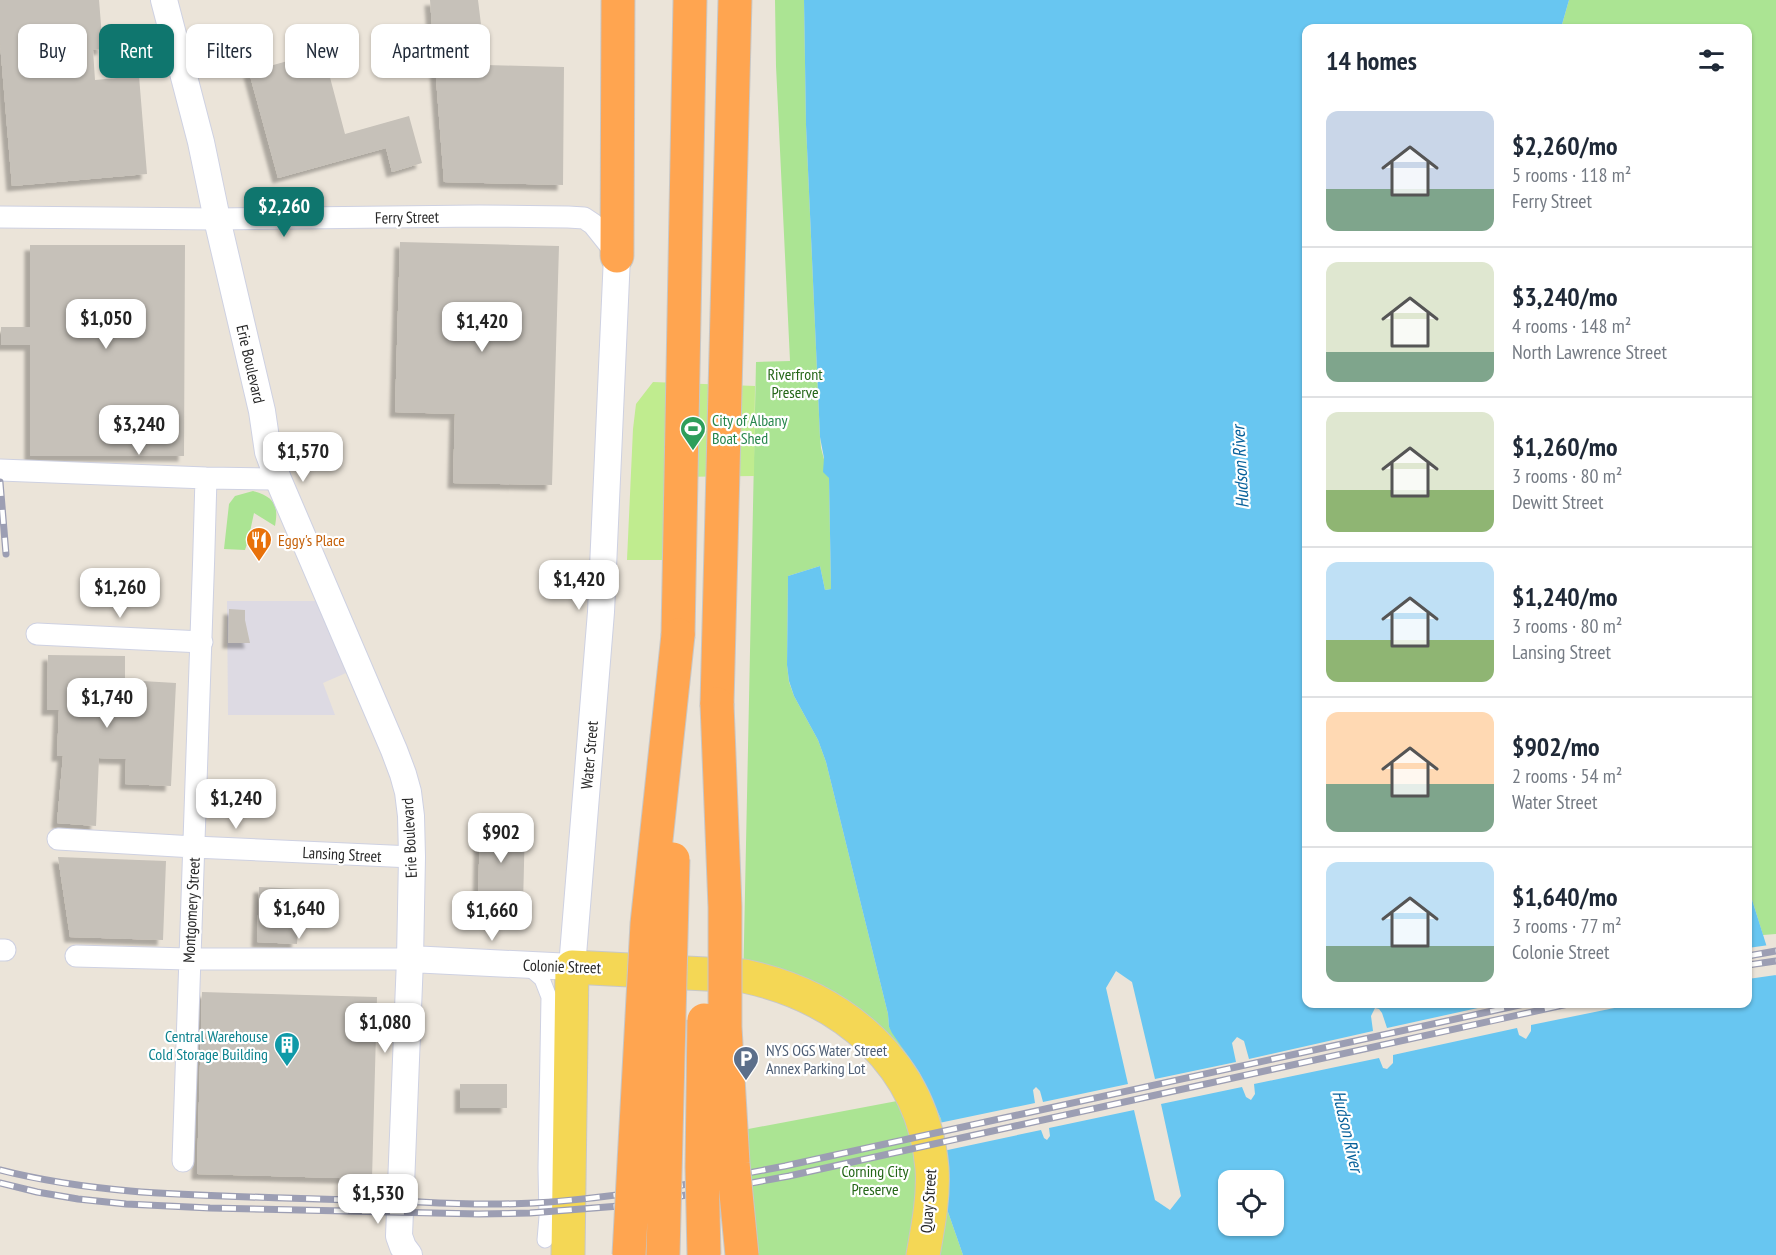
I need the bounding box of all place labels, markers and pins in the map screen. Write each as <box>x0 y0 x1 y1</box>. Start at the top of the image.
pin: $2,260 <box>235 187 333 238</box>
pin: $1,050 <box>57 299 155 350</box>
pin: $1,420 <box>433 302 531 353</box>
pin: $3,240 <box>90 405 188 456</box>
place label: City of Albany Boat Shed <box>712 410 788 448</box>
sports icon: City of Albany Boat Shed <box>678 414 708 452</box>
pin: $1,570 <box>254 432 352 483</box>
restaurant icon: Eggy's Place <box>244 525 274 563</box>
place label: Eggy's Place <box>278 530 345 550</box>
pin: $1,420 <box>530 560 628 611</box>
pin: $1,260 <box>71 568 169 619</box>
pin: $1,740 <box>58 678 156 729</box>
pin: $1,240 <box>187 779 285 830</box>
pin: $902 <box>465 813 537 864</box>
pin: $1,640 <box>250 889 348 940</box>
pin: $1,660 <box>443 891 541 942</box>
pin: $1,080 <box>336 1003 434 1054</box>
place label: Central Warehouse Cold Storage Building <box>148 1026 268 1064</box>
building icon: Central Warehouse Cold Storage Building <box>272 1030 302 1068</box>
place label: NYS OGS Water Street Annex Parking Lot <box>766 1040 888 1078</box>
parking icon: NYS OGS Water Street Annex Parking Lot <box>731 1044 761 1082</box>
pin: $1,530 <box>329 1174 427 1225</box>

